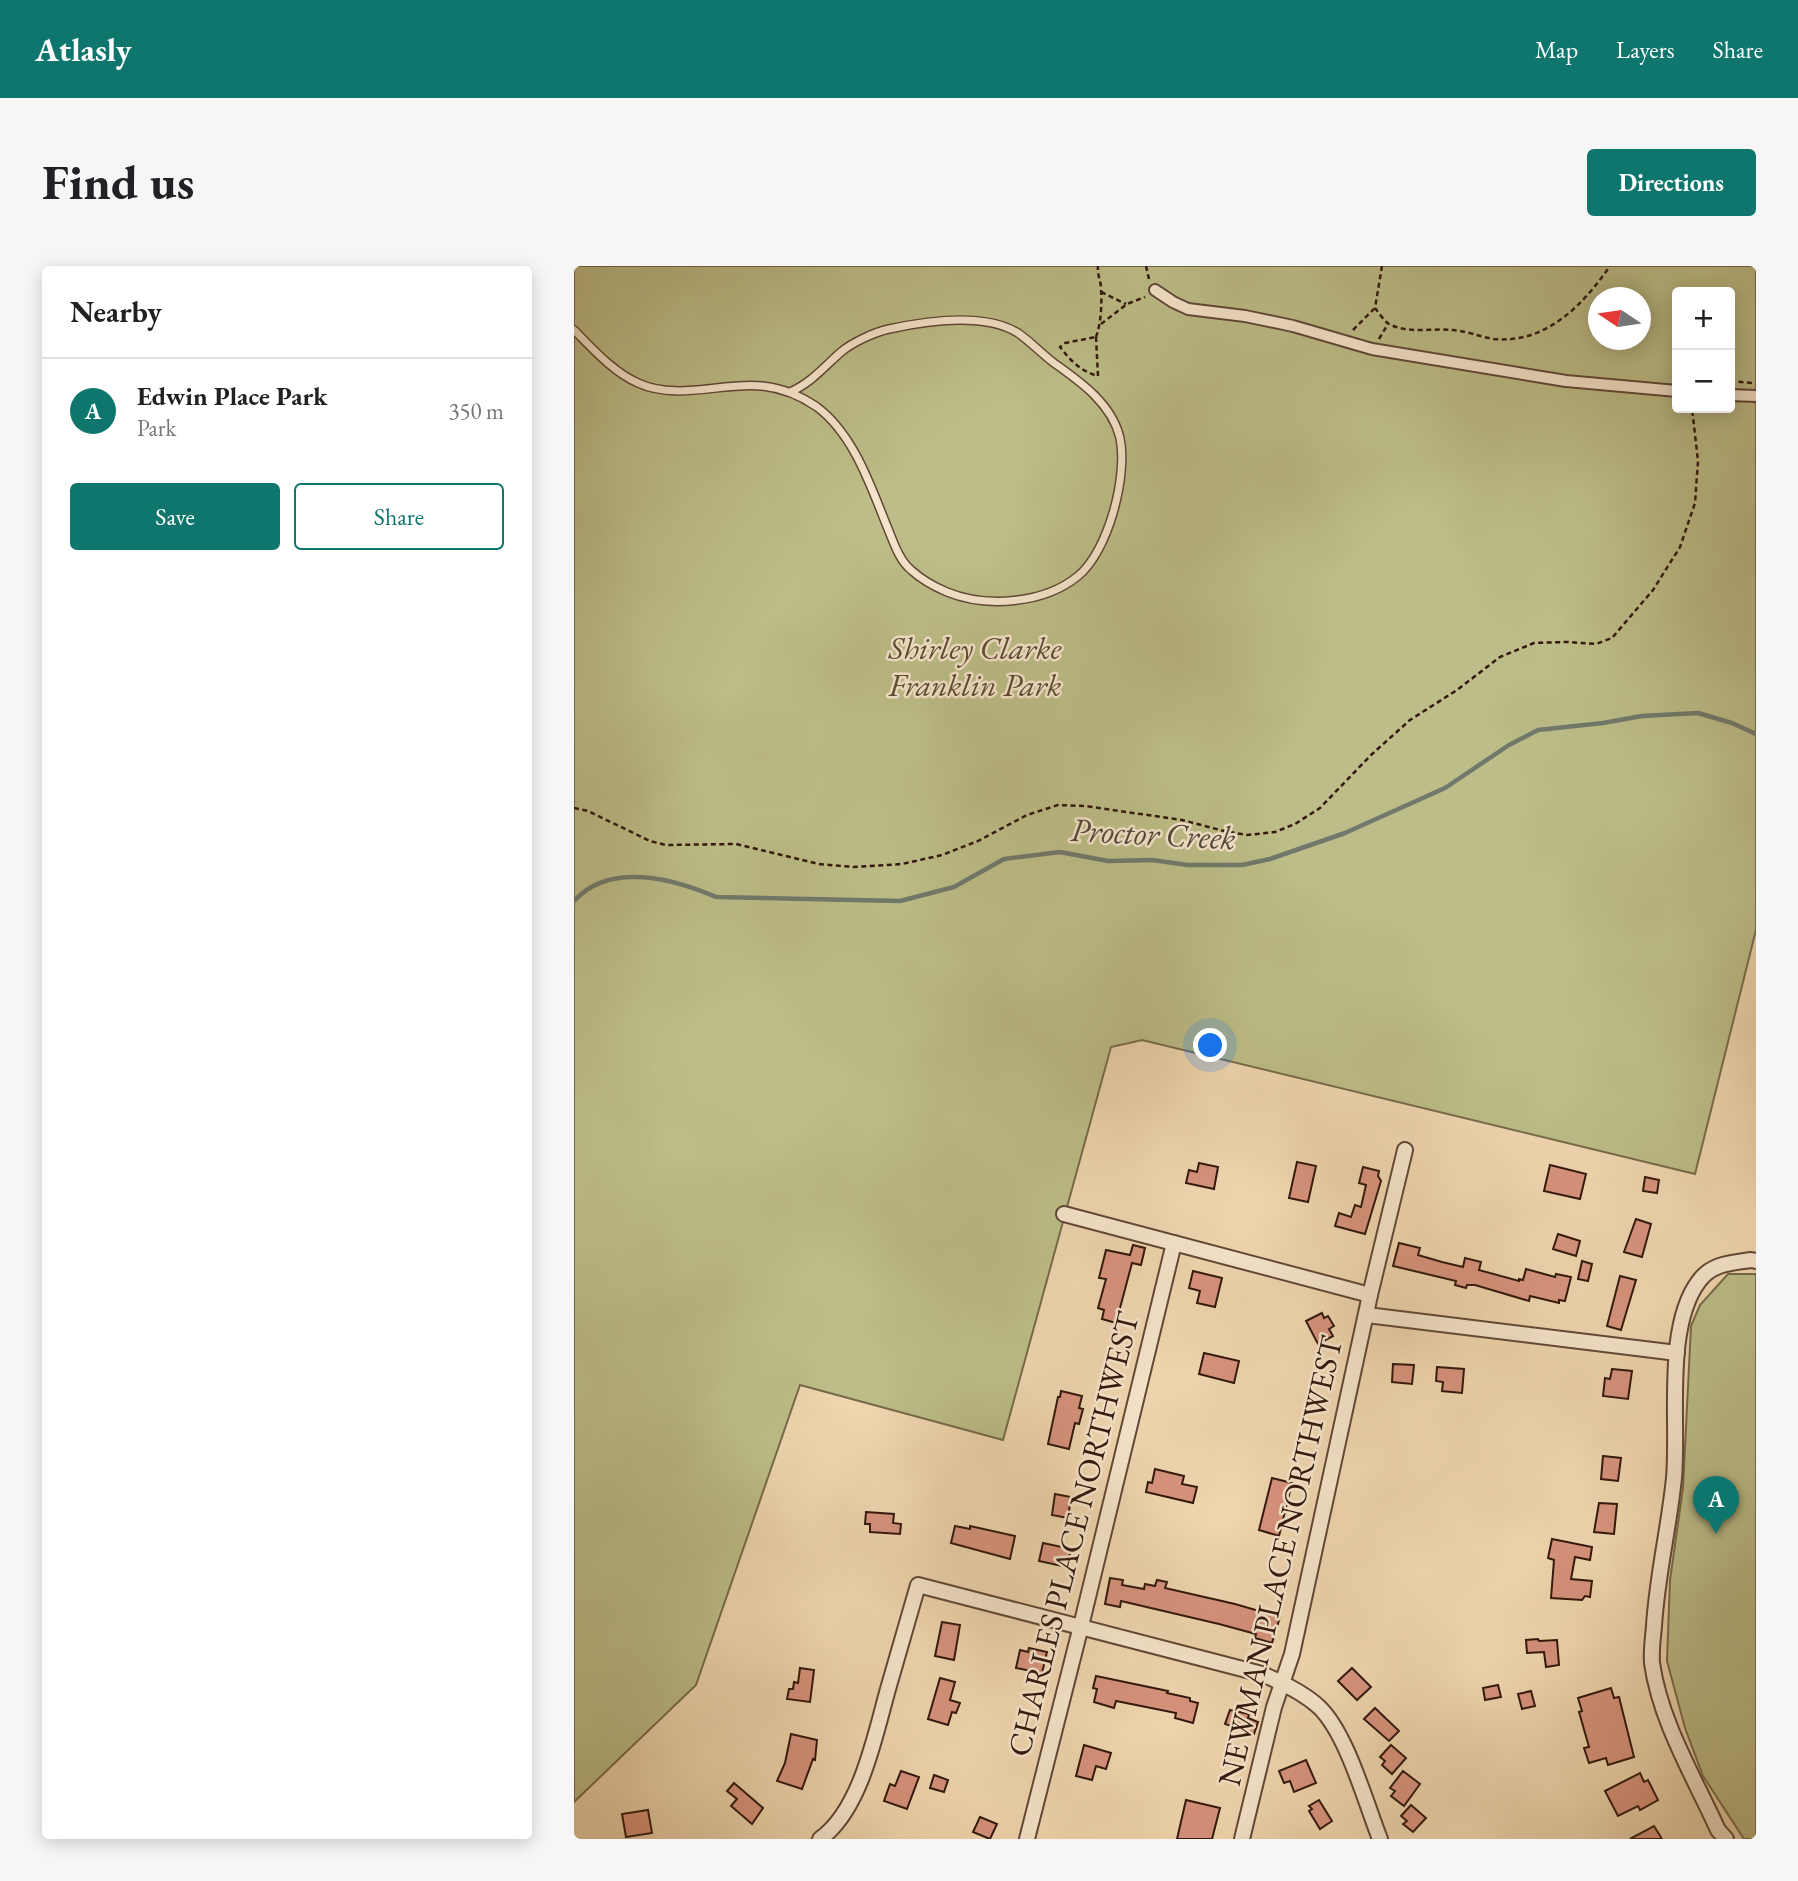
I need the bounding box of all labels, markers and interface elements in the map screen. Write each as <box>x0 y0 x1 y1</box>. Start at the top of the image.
text: Atlasly <box>35 28 132 71</box>
text: Map <box>1535 34 1578 65</box>
text: Layers <box>1616 34 1675 65</box>
text: Share <box>1713 34 1763 65</box>
button: Directions <box>1587 149 1756 216</box>
text: Find us <box>42 150 194 214</box>
north arrow <box>1588 287 1651 350</box>
map controls <box>1672 287 1735 413</box>
button: + <box>1672 287 1735 350</box>
text: Nearby <box>70 292 162 331</box>
button: − <box>1672 350 1735 413</box>
text: Edwin Place Park <box>137 379 328 413</box>
text: A <box>85 396 101 426</box>
text: 350 m <box>448 396 504 426</box>
text: Park <box>137 413 176 443</box>
button: Save <box>70 483 280 550</box>
button: Share <box>294 483 504 550</box>
park label: Shirley Clarke Franklin Park <box>887 627 1063 706</box>
water label: Proctor Creek <box>1069 808 1237 859</box>
your location <box>1193 1028 1227 1062</box>
street label: CHARLES PLACE NORTHWEST <box>997 1307 1149 1761</box>
street label: NEWMAN PLACE NORTHWEST <box>1208 1331 1352 1790</box>
pin: A <box>1693 1476 1739 1534</box>

